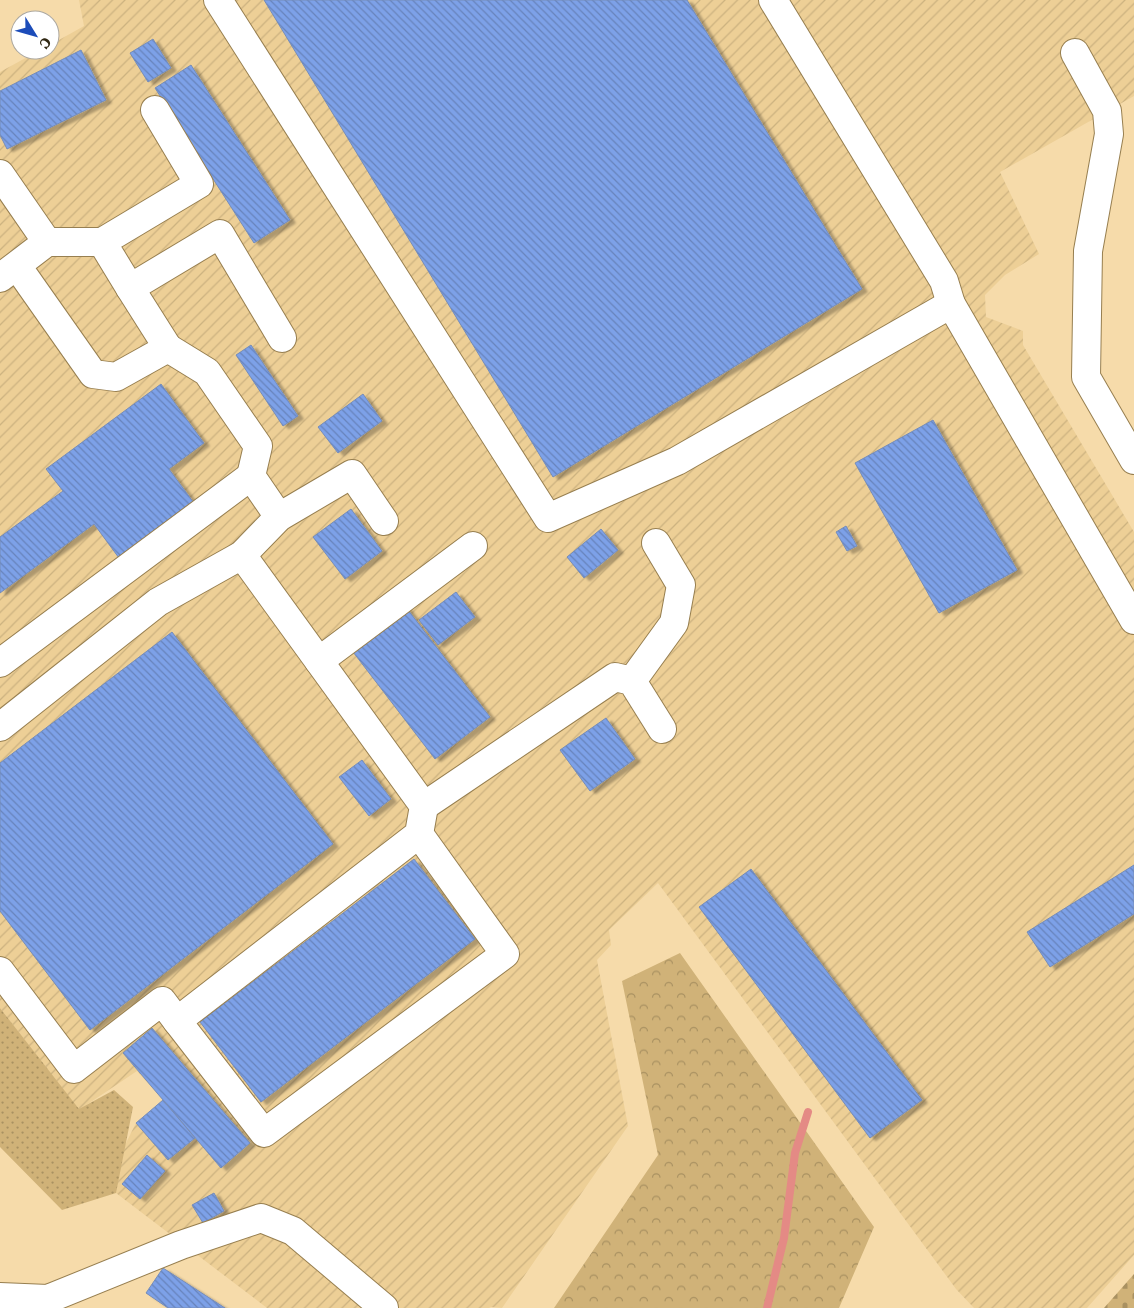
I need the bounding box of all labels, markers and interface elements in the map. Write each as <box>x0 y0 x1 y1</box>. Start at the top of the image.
north arrow <box>10 10 60 60</box>
text: С <box>36 34 55 52</box>

